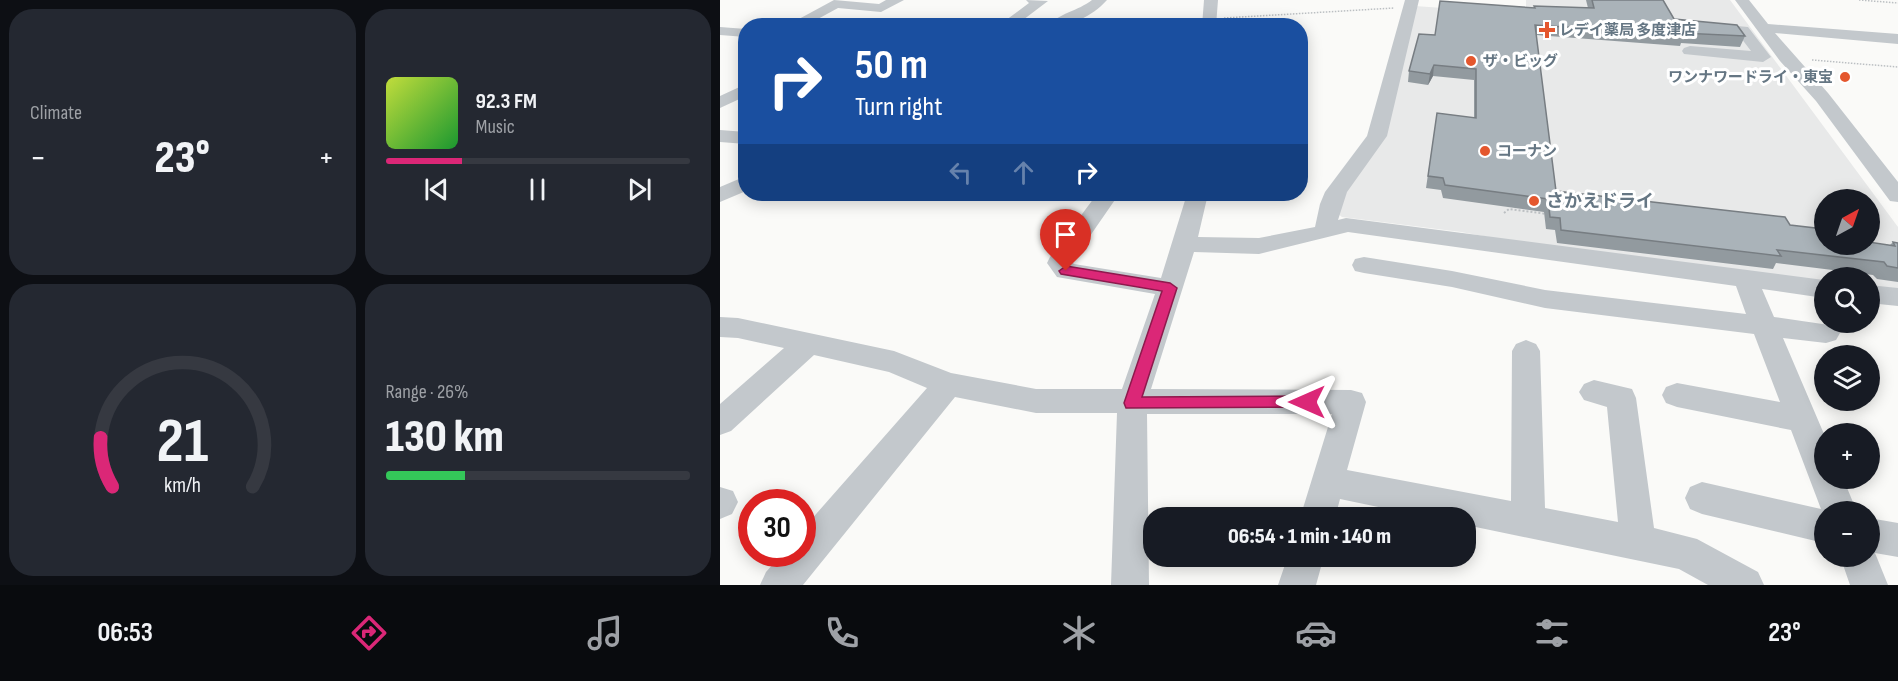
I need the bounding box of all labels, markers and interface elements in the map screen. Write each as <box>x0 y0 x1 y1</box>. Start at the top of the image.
place label: レデイ薬局 多度津店 <box>1559 21 1696 40</box>
marker: レデイ薬局 多度津店 <box>1540 23 1554 37</box>
text: 50 m <box>855 40 928 91</box>
icon: right <box>756 42 834 120</box>
place label: ザ・ビッグ <box>1483 52 1558 71</box>
marker: ザ・ビッグ <box>1464 54 1478 68</box>
place label: ワンナワードライ・東宝 <box>1668 68 1833 87</box>
marker: ワンナワードライ・東宝 <box>1838 70 1852 84</box>
text: 92.3 FM <box>476 88 537 115</box>
text: Turn right <box>855 91 942 123</box>
text: Climate <box>30 101 82 125</box>
text: Music <box>476 115 515 139</box>
text: 23° <box>155 131 210 186</box>
text: − <box>30 138 46 178</box>
text: + <box>318 138 334 178</box>
place label: コーナン <box>1497 142 1557 161</box>
marker: コーナン <box>1478 144 1492 158</box>
icon: left <box>944 156 977 189</box>
icon: ahead <box>1007 156 1040 189</box>
icon: right <box>1070 156 1103 189</box>
icon: previous <box>420 173 453 206</box>
icon: pause <box>521 173 554 206</box>
icon: next <box>623 173 656 206</box>
north arrow <box>1814 189 1880 255</box>
map controls <box>1814 189 1880 567</box>
place label: さかえドライ <box>1546 191 1654 212</box>
marker: さかえドライ <box>1527 194 1541 208</box>
pin <box>1040 209 1091 271</box>
icon: arrive <box>1049 218 1082 251</box>
button: search <box>1814 267 1880 333</box>
button: layers <box>1814 345 1880 411</box>
position arrow <box>1275 370 1339 434</box>
text: Range · 26% <box>386 380 469 404</box>
text: 21 <box>156 405 208 480</box>
text: 130 km <box>386 410 504 465</box>
button: + <box>1814 423 1880 489</box>
text: km/h <box>164 473 201 498</box>
speed limit sign: 30 <box>738 489 816 567</box>
button: − <box>1814 501 1880 567</box>
text: 06:54 · 1 min · 140 m <box>1228 523 1391 550</box>
icon: directions <box>348 612 390 654</box>
icon: music <box>584 612 626 654</box>
icon: phone <box>821 612 863 654</box>
icon: climate <box>1058 612 1100 654</box>
icon: car <box>1295 612 1337 654</box>
icon: filters <box>1531 612 1573 654</box>
text: 06:53 <box>97 617 153 649</box>
text: 23° <box>1768 617 1801 649</box>

